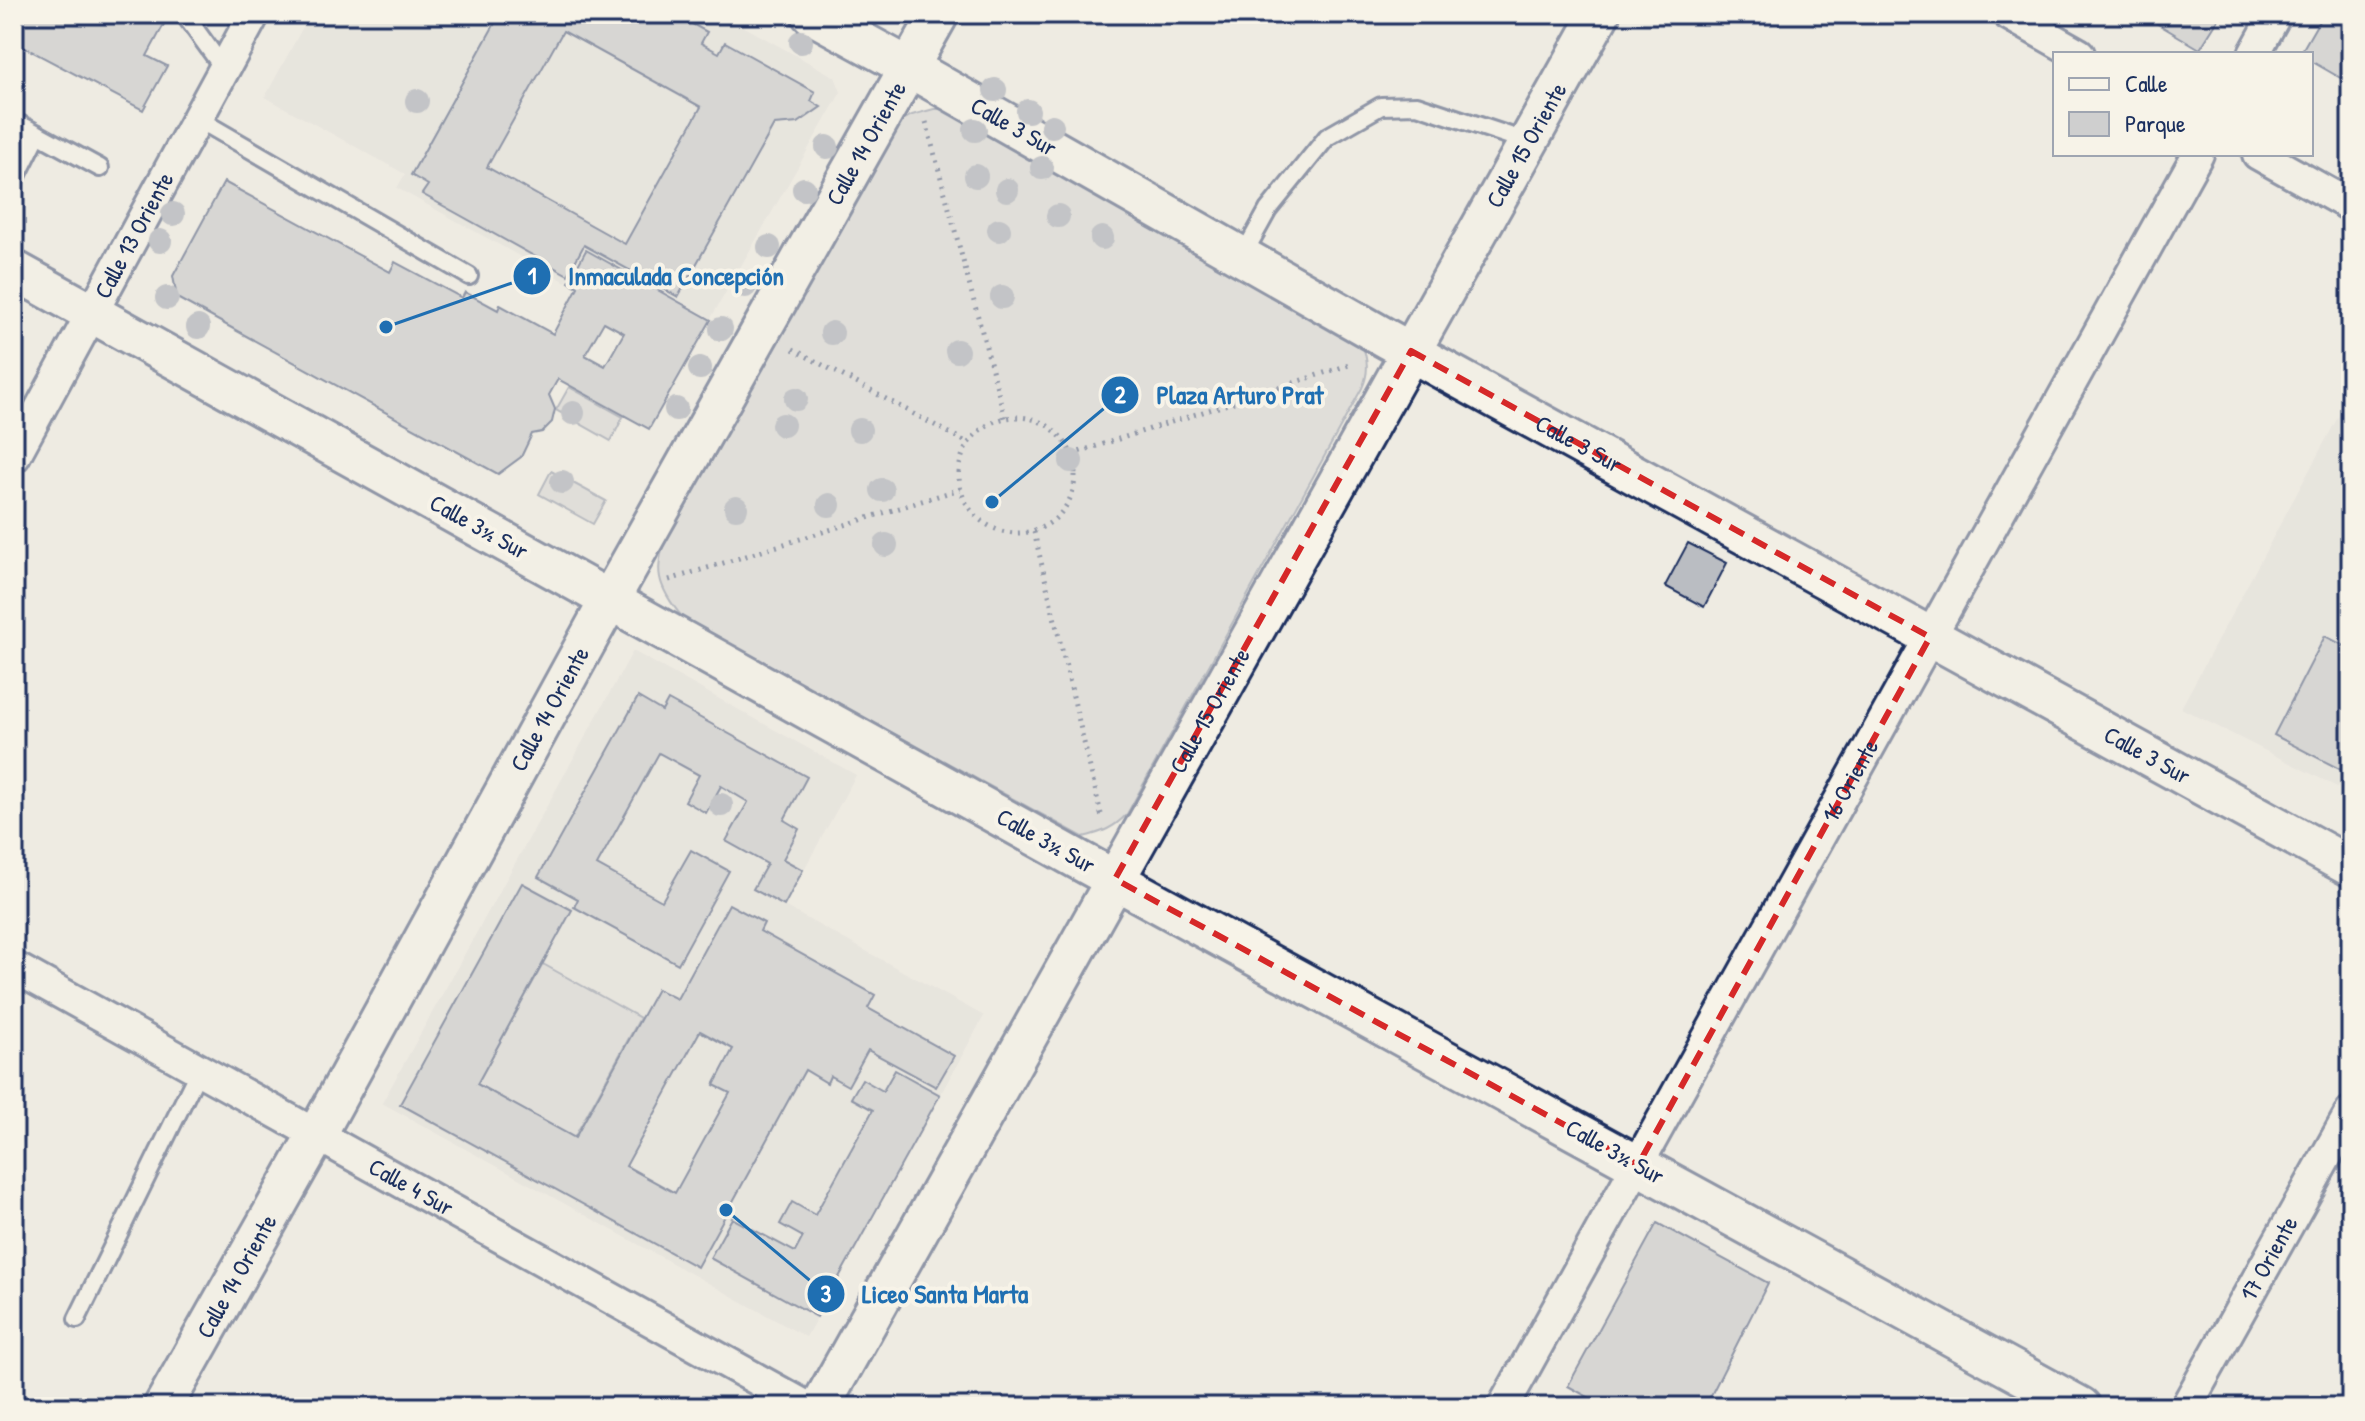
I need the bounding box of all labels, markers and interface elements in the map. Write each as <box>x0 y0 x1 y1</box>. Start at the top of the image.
legend <box>2053 52 2313 156</box>
text: Calle <box>2125 67 2168 99</box>
street label: Calle 14 Oriente <box>818 75 913 211</box>
street label: Calle 15 Oriente <box>1478 76 1574 213</box>
street label: Calle 3 Sur <box>965 89 1063 163</box>
text: Parque <box>2125 107 2186 139</box>
street label: Calle 13 Oriente <box>86 166 181 304</box>
callout: Inmaculada Concepción <box>512 251 800 301</box>
text: Inmaculada Concepción <box>568 258 784 294</box>
text: 1 <box>528 259 537 291</box>
callout: Plaza Arturo Prat <box>1100 370 1339 420</box>
text: Plaza Arturo Prat <box>1156 377 1325 412</box>
text: 2 <box>1114 378 1126 410</box>
street label: Calle 3 Sur <box>1530 406 1628 480</box>
street label: Calle 3½ Sur <box>424 486 535 566</box>
street label: Calle 14 Oriente <box>502 640 596 777</box>
street label: Calle 15 Oriente <box>1161 642 1257 779</box>
street label: Calle 3 Sur <box>2099 718 2197 791</box>
street label: 16 Oriente <box>1814 733 1885 828</box>
street label: Calle 3½ Sur <box>991 800 1102 880</box>
street label: Calle 3½ Sur <box>1560 1111 1671 1191</box>
street label: Calle 4 Sur <box>363 1150 460 1223</box>
street label: Calle 14 Oriente <box>188 1208 284 1344</box>
street label: 17 Oriente <box>2232 1210 2305 1306</box>
callout: Liceo Santa Marta <box>806 1269 1044 1319</box>
text: Liceo Santa Marta <box>862 1276 1029 1311</box>
text: 3 <box>821 1277 832 1309</box>

